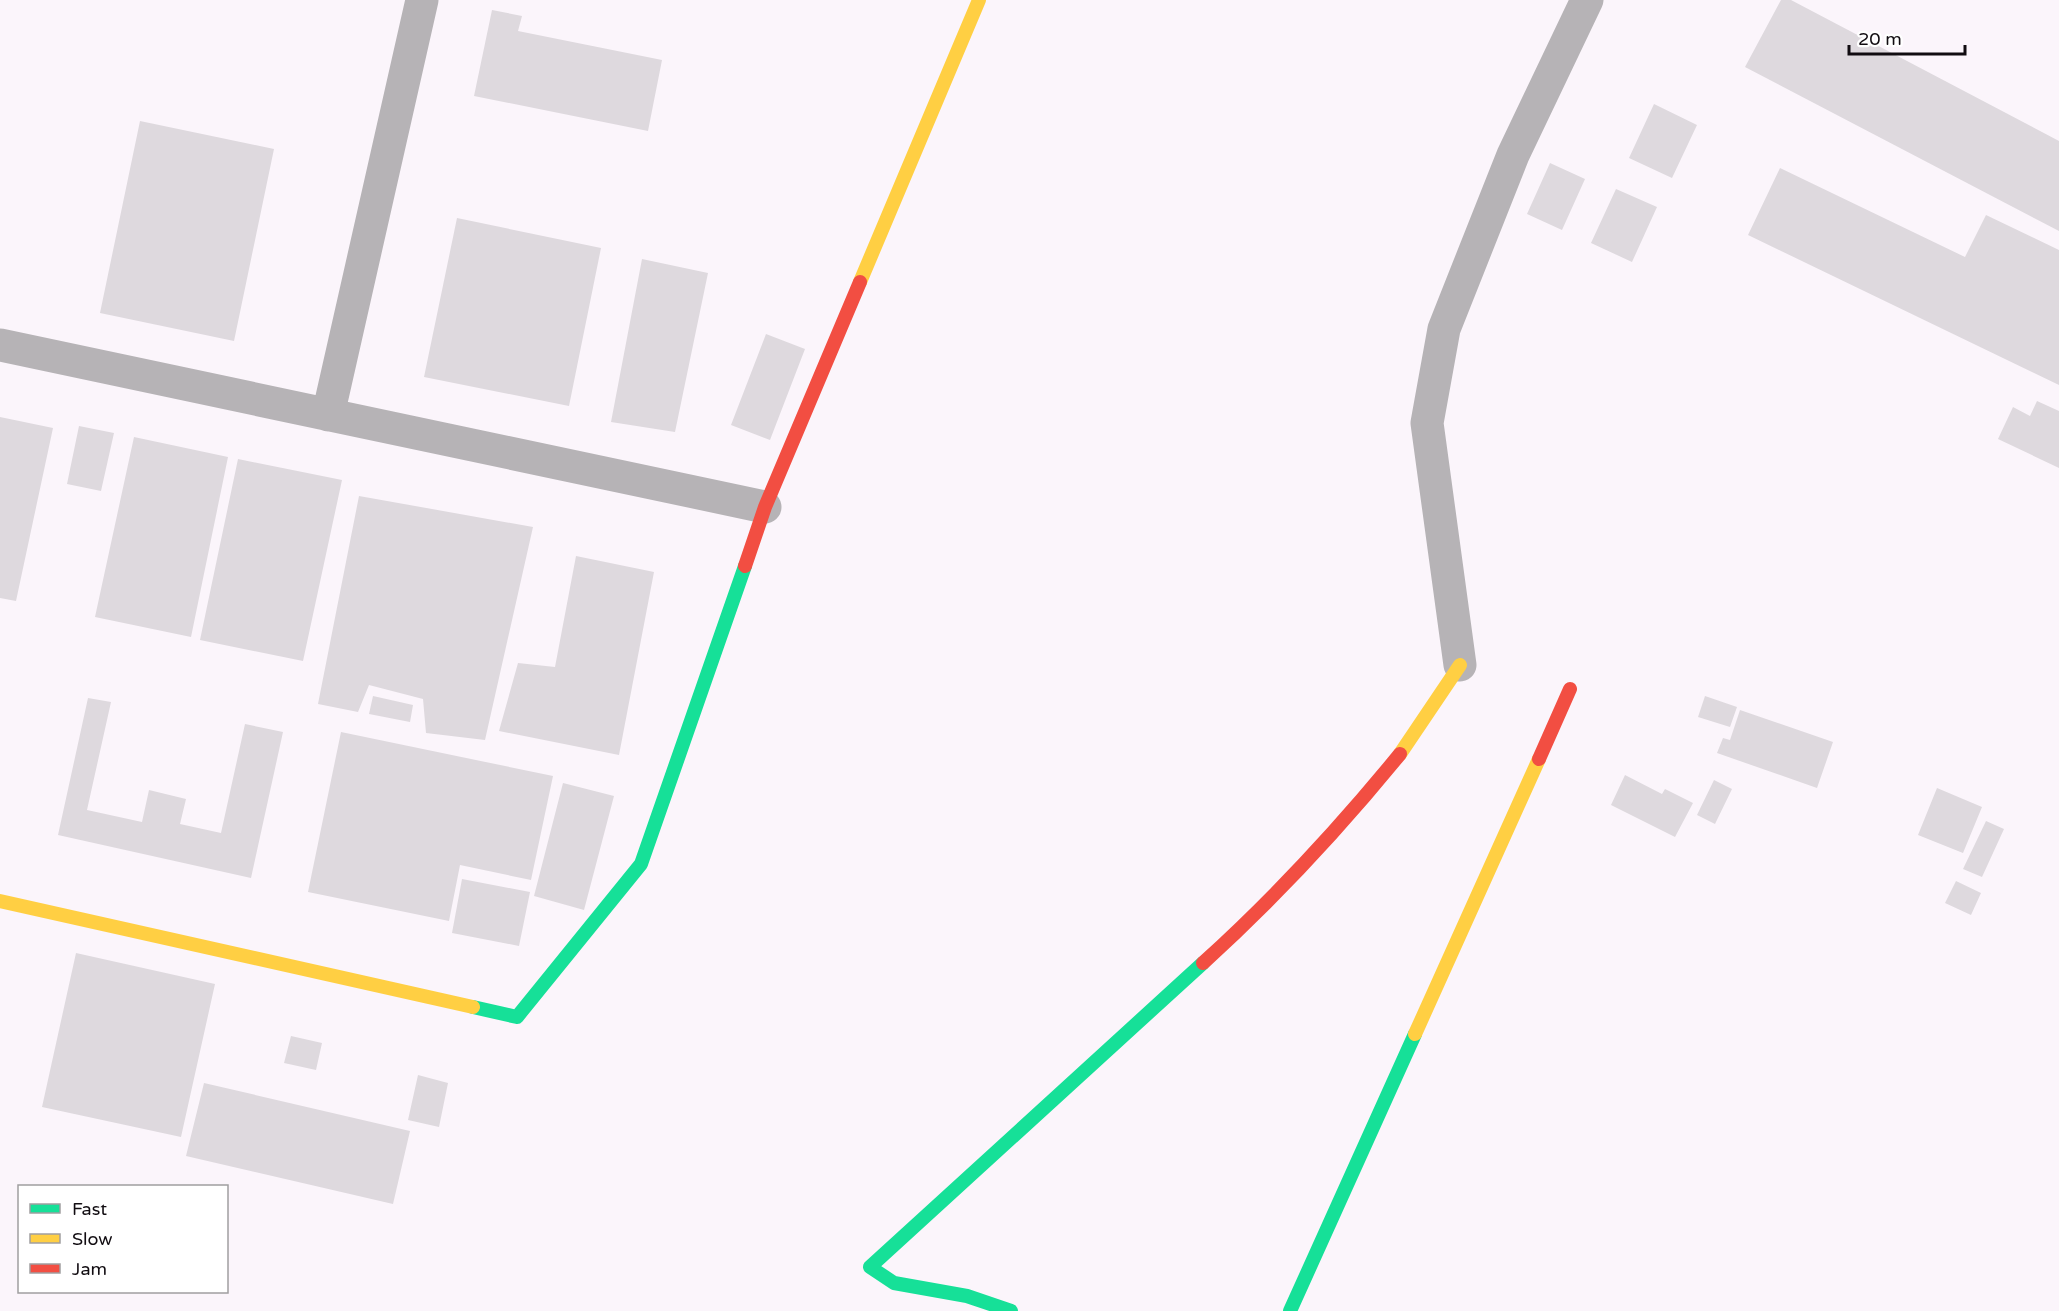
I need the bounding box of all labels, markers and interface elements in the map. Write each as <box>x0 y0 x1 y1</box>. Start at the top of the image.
scale bar <box>1849 18 1964 56</box>
text: 20 m <box>1858 28 1902 50</box>
legend <box>18 1185 228 1293</box>
text: Fast <box>72 1198 107 1220</box>
text: Slow <box>72 1228 113 1250</box>
text: Jam <box>72 1258 107 1280</box>

